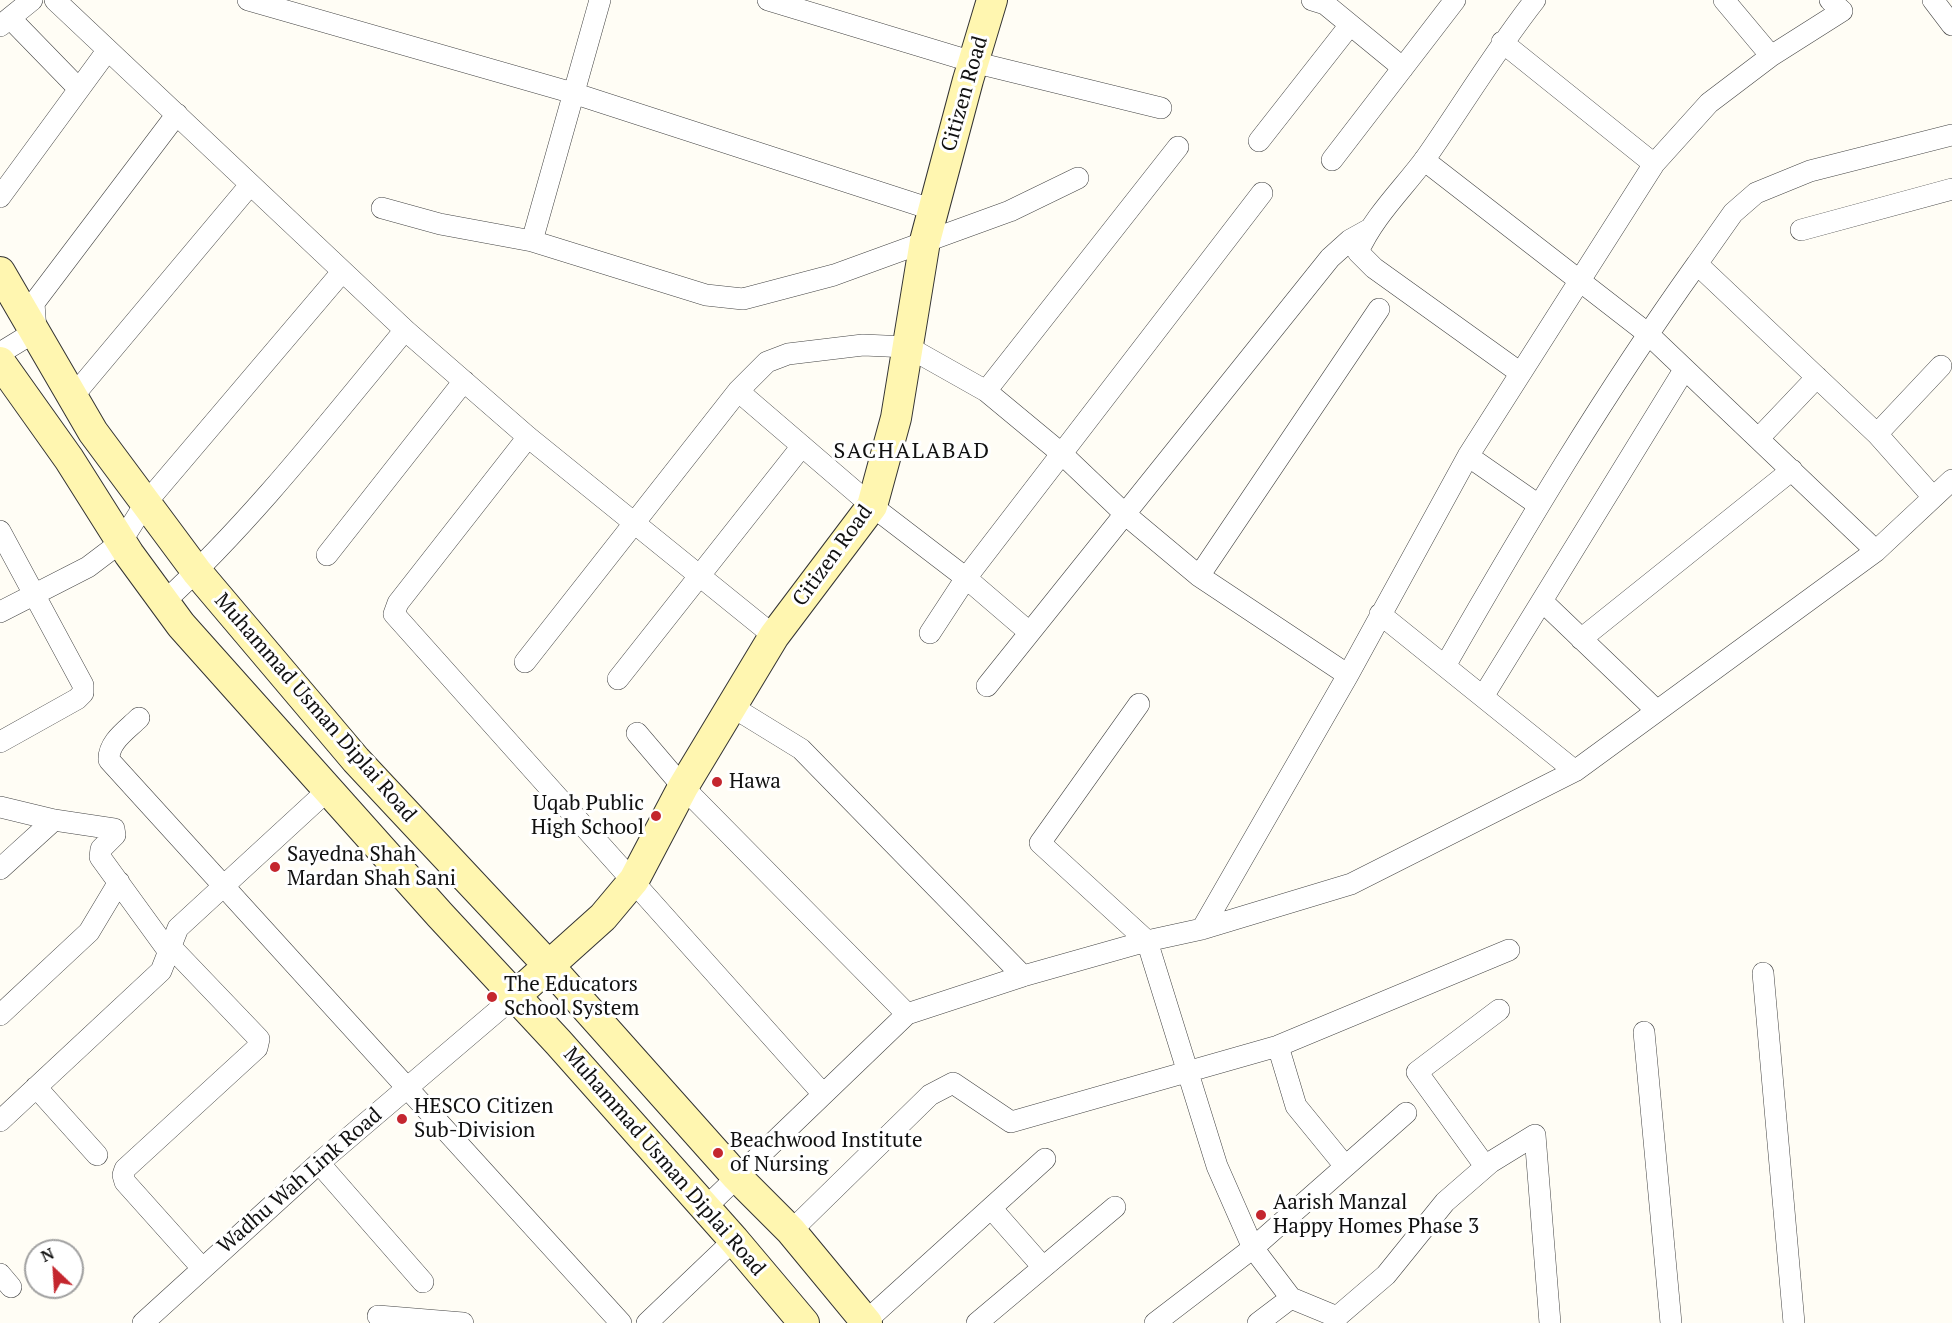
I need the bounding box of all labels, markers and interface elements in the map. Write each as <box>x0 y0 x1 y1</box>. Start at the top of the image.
street label: Citizen Road <box>936 33 994 155</box>
district label: SACHALABAD <box>833 439 991 465</box>
street label: Citizen Road <box>788 500 878 612</box>
street label: Muhammad Usman Diplai Road <box>209 589 421 827</box>
place label: Hawa <box>729 769 781 795</box>
marker: Hawa <box>710 775 724 789</box>
place label: Uqab Public High School <box>531 791 644 841</box>
marker: Uqab Public High School <box>649 809 663 823</box>
place label: Sayedna Shah Mardan Shah Sani <box>287 842 456 892</box>
marker: Sayedna Shah Mardan Shah Sani <box>268 860 282 874</box>
place label: The Educators School System <box>504 972 639 1022</box>
marker: The Educators School System <box>485 990 499 1004</box>
street label: Muhammad Usman Diplai Road <box>558 1043 770 1281</box>
place label: HESCO Citizen Sub-Division <box>414 1094 553 1144</box>
street label: Wadhu Wah Link Road <box>213 1103 387 1259</box>
marker: HESCO Citizen Sub-Division <box>395 1112 409 1126</box>
place label: Beachwood Institute of Nursing <box>730 1128 922 1178</box>
marker: Beachwood Institute of Nursing <box>711 1146 725 1160</box>
place label: Aarish Manzal Happy Homes Phase 3 <box>1273 1190 1479 1240</box>
marker: Aarish Manzal Happy Homes Phase 3 <box>1254 1208 1268 1222</box>
north arrow <box>24 1239 84 1299</box>
text: N <box>37 1242 57 1267</box>

